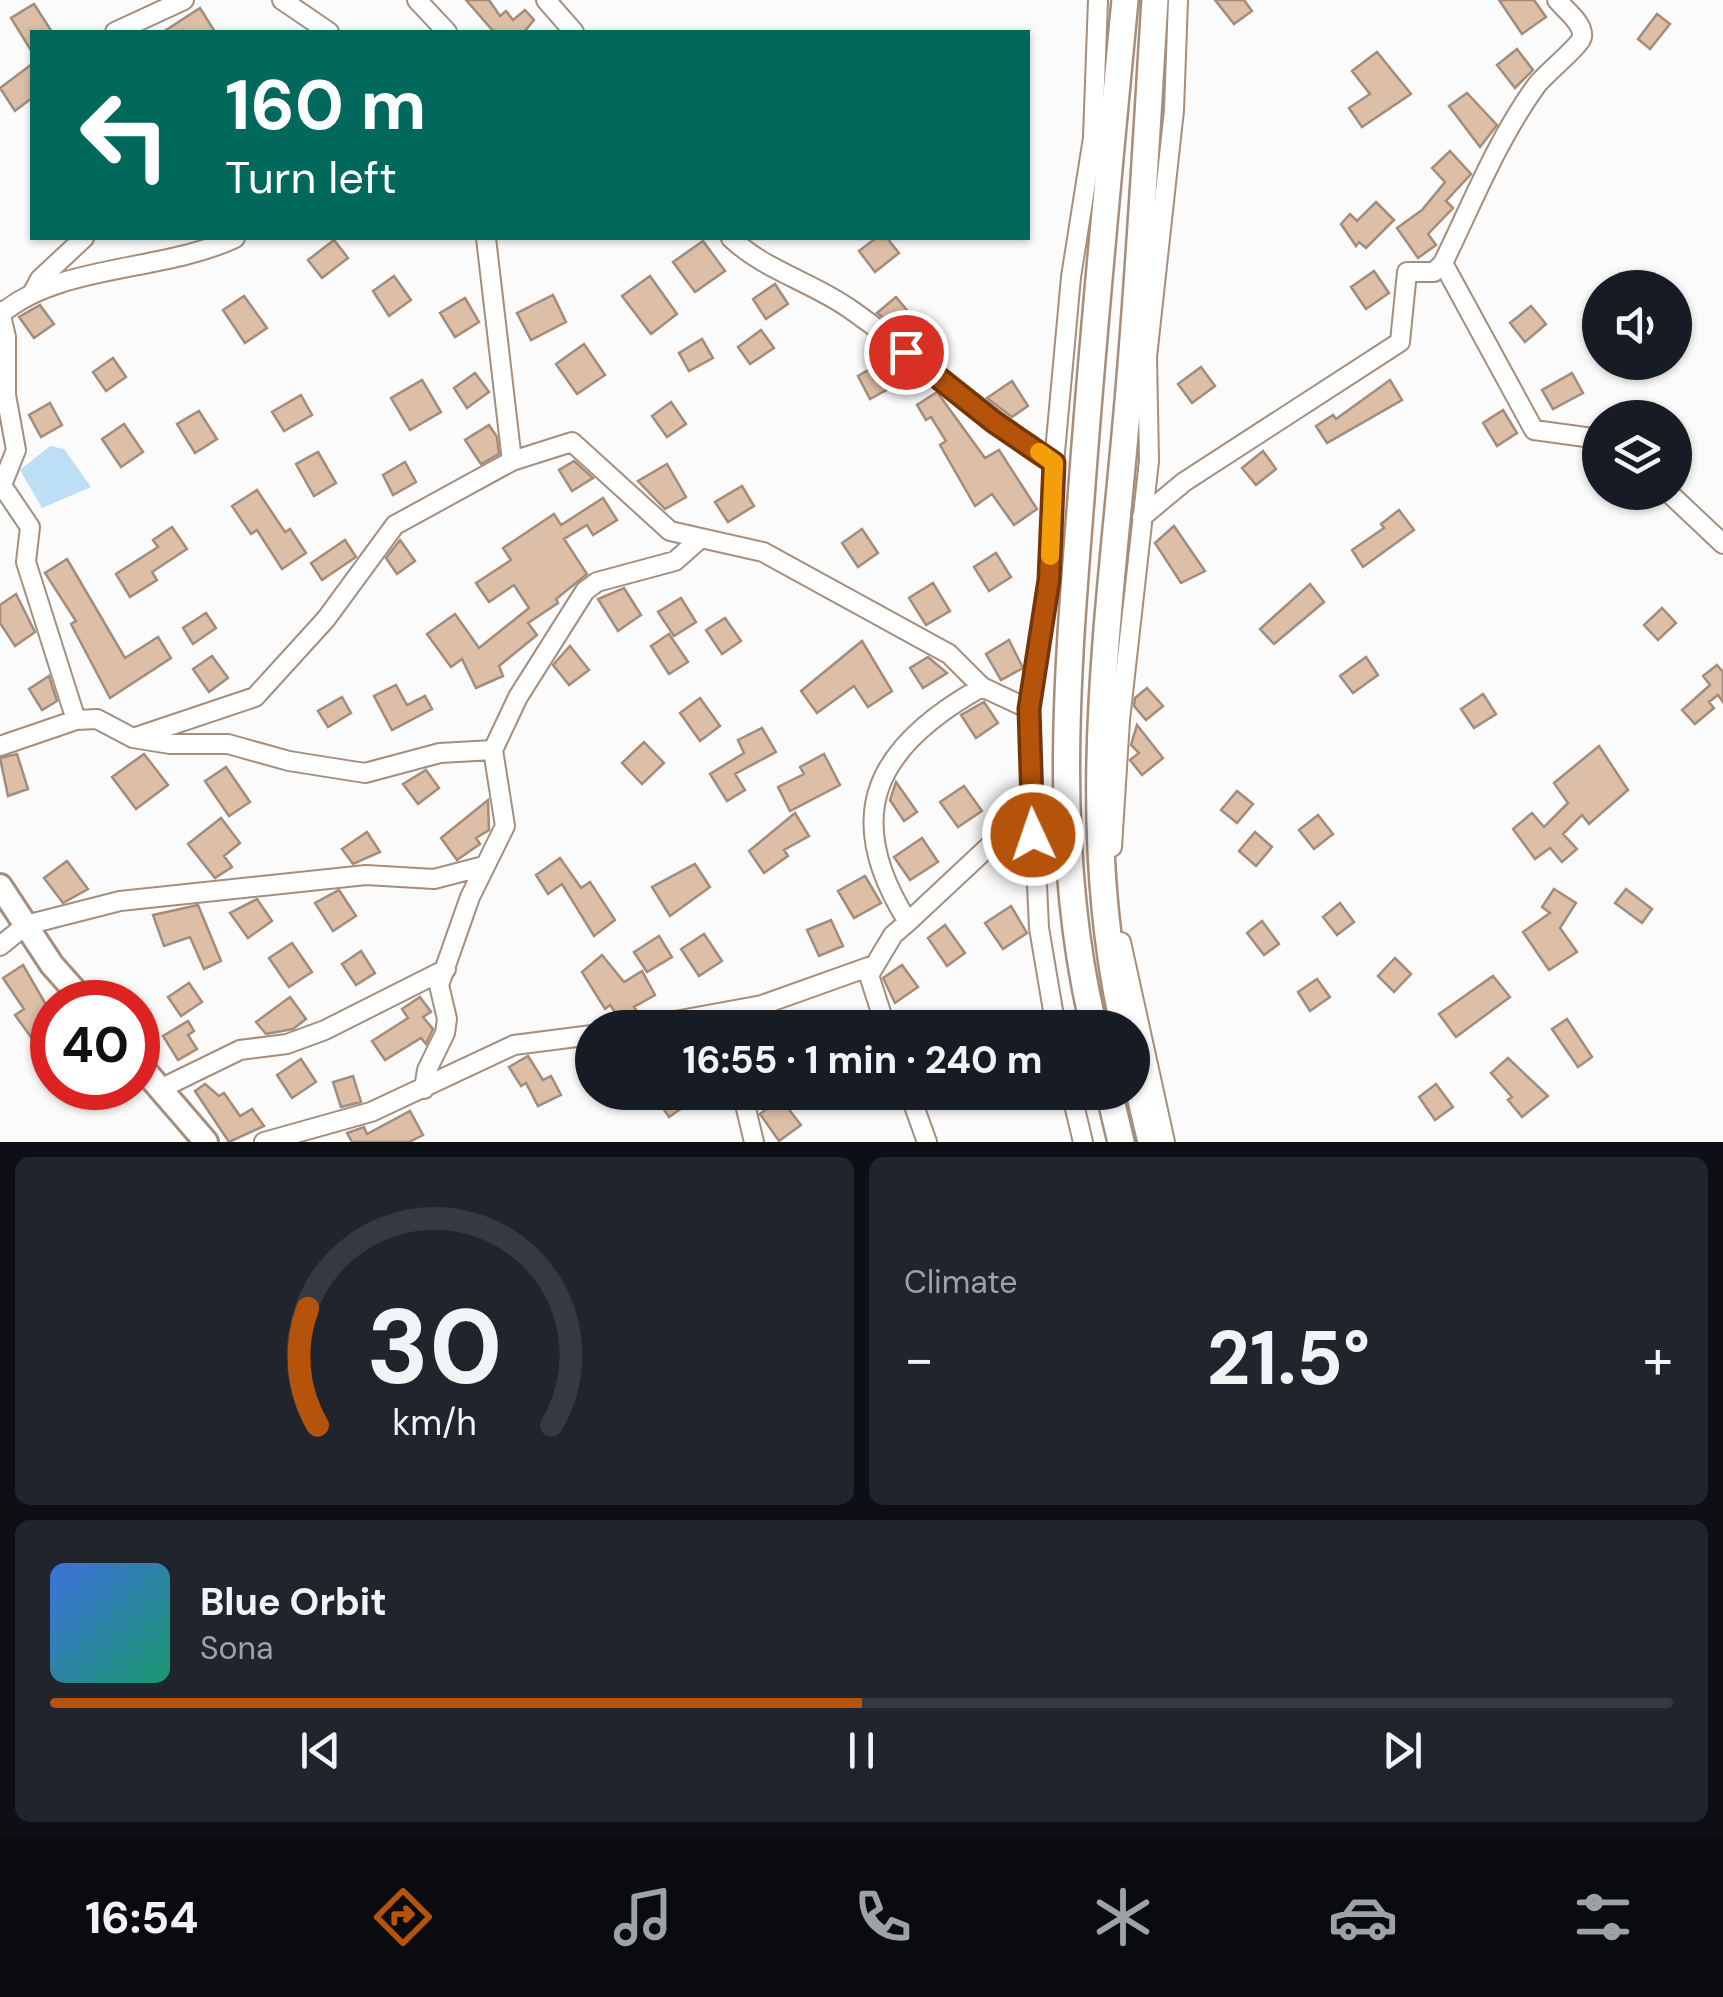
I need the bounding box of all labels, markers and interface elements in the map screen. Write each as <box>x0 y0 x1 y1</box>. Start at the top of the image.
text: 160 m <box>225 60 426 151</box>
icon: left <box>60 70 190 200</box>
text: Turn left <box>225 148 397 207</box>
map controls <box>1582 270 1692 510</box>
button: sound <box>1582 270 1692 380</box>
pin <box>864 310 949 395</box>
icon: arrive <box>879 325 934 380</box>
button: layers <box>1582 400 1692 510</box>
position arrow <box>981 783 1085 887</box>
speed limit sign: 40 <box>30 980 160 1110</box>
text: 16:55 · 1 min · 240 m <box>683 1035 1042 1085</box>
text: Climate <box>904 1261 1018 1303</box>
text: 30 <box>367 1280 502 1415</box>
text: 21.5° <box>1207 1310 1370 1407</box>
text: − <box>904 1323 934 1395</box>
text: + <box>1643 1323 1673 1395</box>
text: km/h <box>392 1400 477 1446</box>
text: Blue Orbit <box>200 1577 387 1627</box>
text: Sona <box>200 1627 273 1669</box>
icon: previous <box>293 1723 348 1778</box>
icon: pause <box>834 1723 889 1778</box>
icon: next <box>1375 1723 1430 1778</box>
icon: directions <box>368 1882 438 1952</box>
icon: music <box>608 1882 678 1952</box>
icon: phone <box>848 1882 918 1952</box>
icon: climate <box>1088 1882 1158 1952</box>
icon: car <box>1328 1882 1398 1952</box>
icon: filters <box>1568 1882 1638 1952</box>
text: 16:54 <box>85 1888 199 1947</box>

